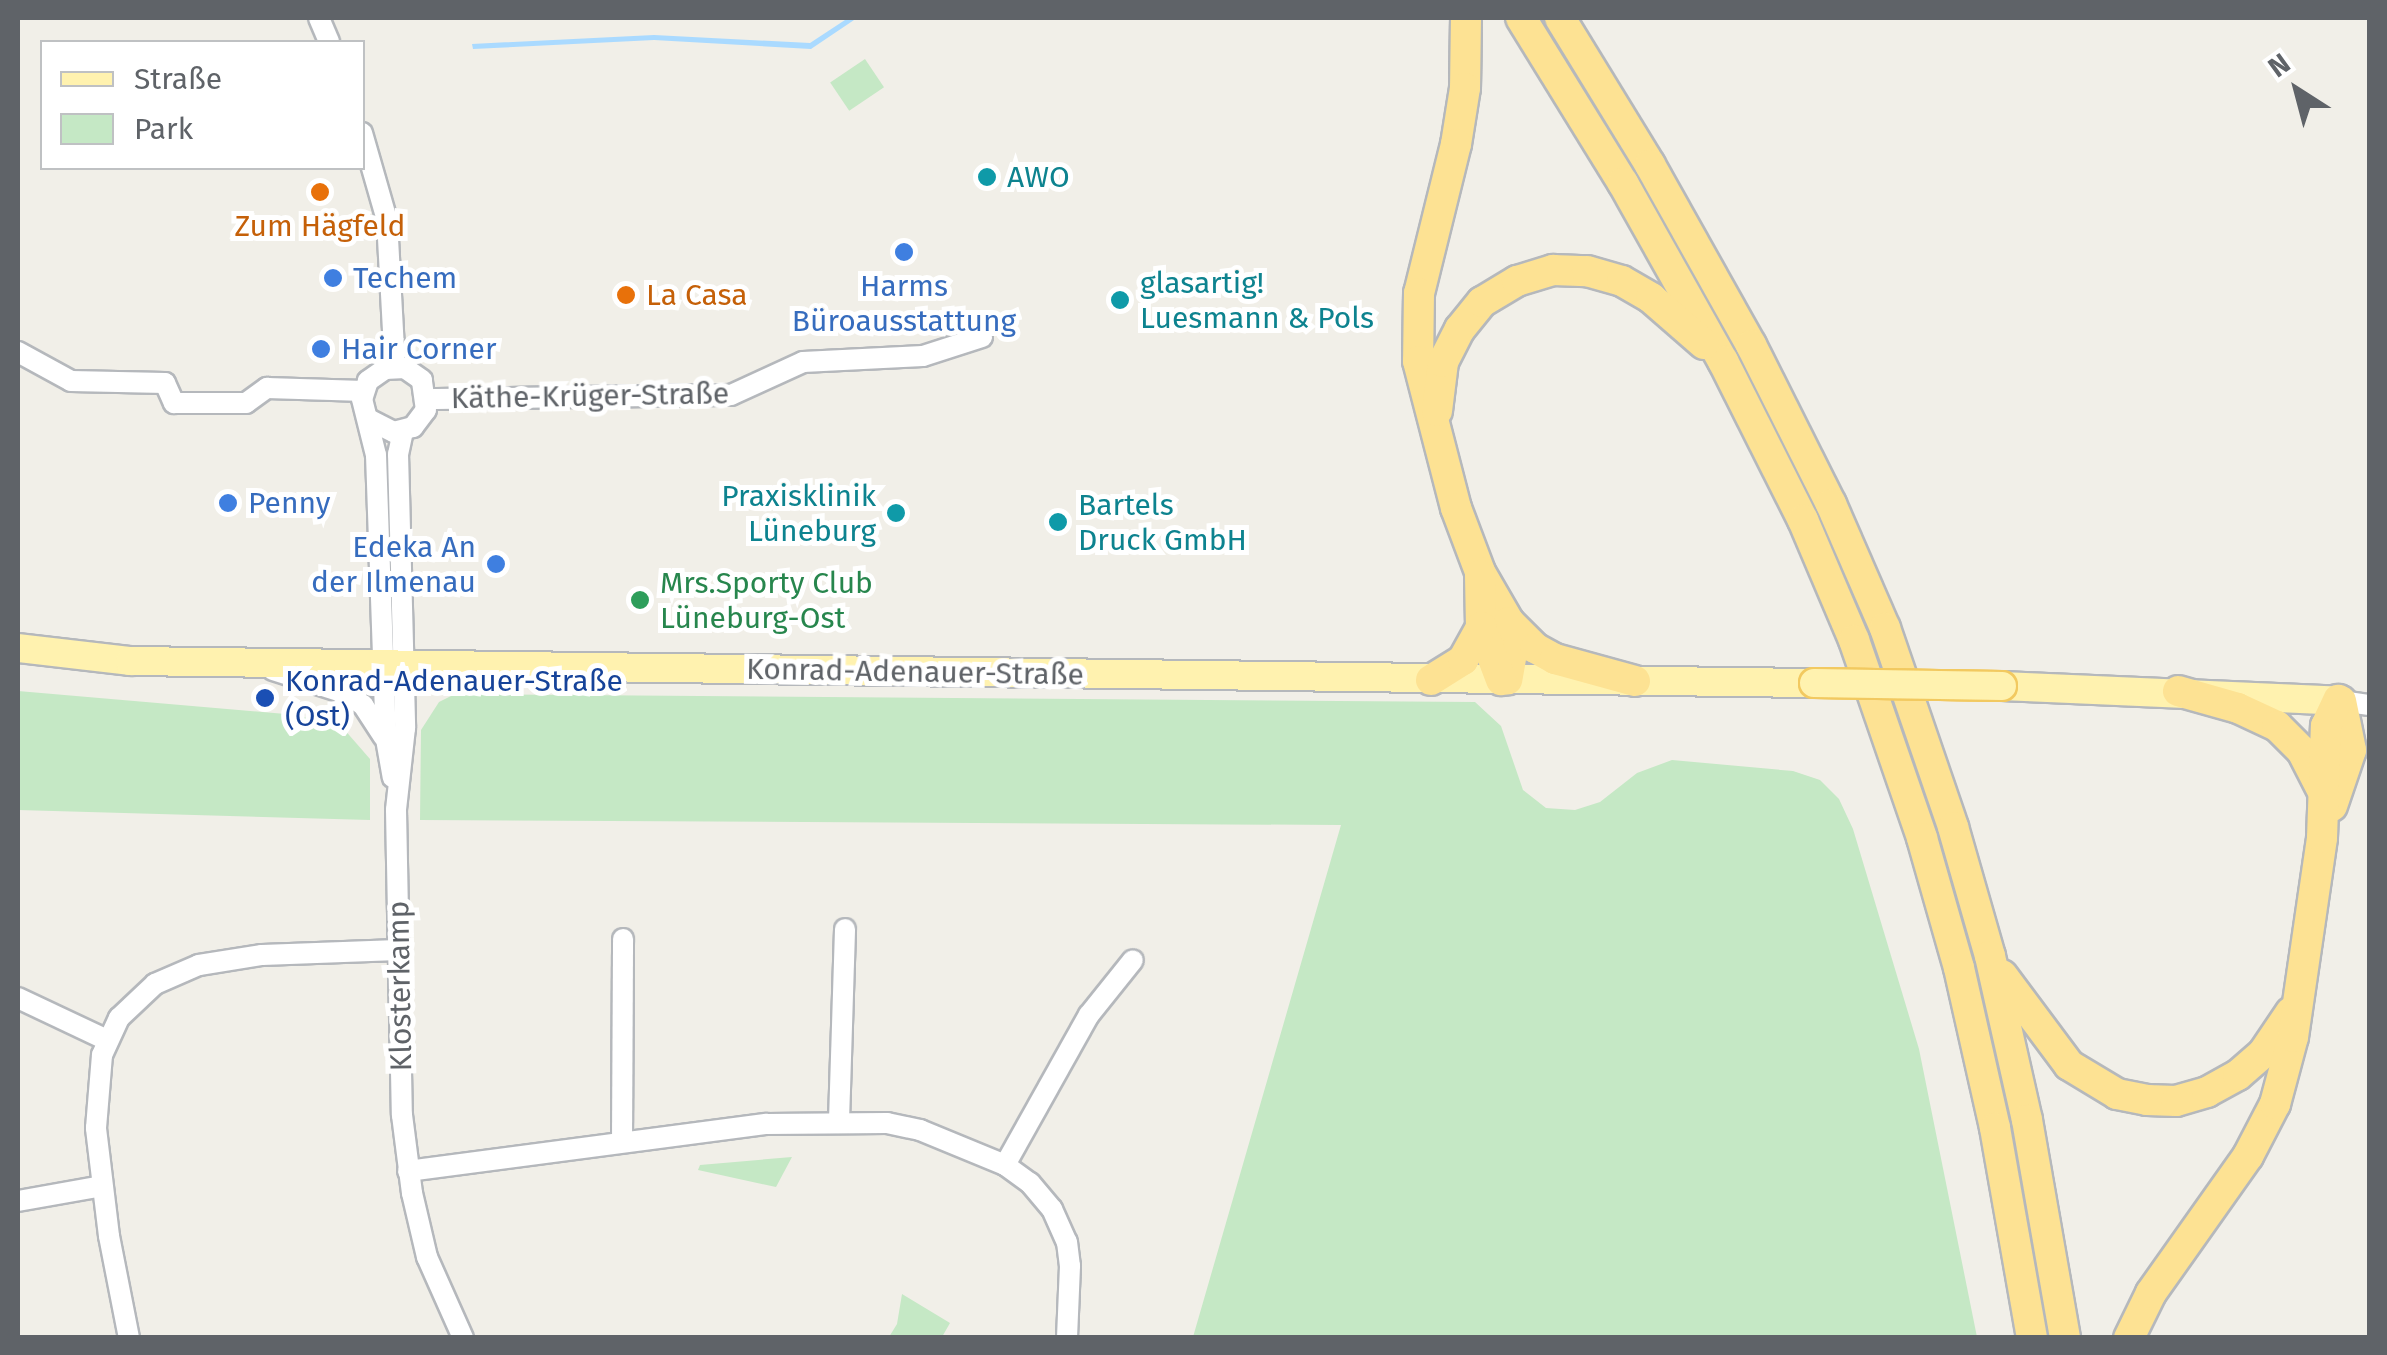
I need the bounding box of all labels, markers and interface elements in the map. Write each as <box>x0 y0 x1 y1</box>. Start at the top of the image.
legend <box>40 40 365 170</box>
north arrow <box>2247 40 2347 140</box>
text: N <box>2262 47 2296 84</box>
text: Straße <box>134 61 222 97</box>
text: Park <box>134 111 193 147</box>
place label: AWO <box>1007 159 1070 195</box>
marker: AWO <box>976 166 998 188</box>
marker: Zum Hägfeld <box>309 181 331 203</box>
place label: Zum Hägfeld <box>235 208 405 244</box>
marker: Harms Büroausstattung <box>893 241 915 263</box>
place label: Techem <box>353 260 457 296</box>
place label: glasartig! Luesmann & Pols <box>1140 265 1374 336</box>
marker: Techem <box>322 267 344 289</box>
place label: Harms Büroausstattung <box>792 268 1016 338</box>
place label: La Casa <box>646 277 747 313</box>
marker: La Casa <box>615 284 637 306</box>
marker: glasartig! Luesmann & Pols <box>1109 289 1131 311</box>
place label: Hair Corner <box>341 331 497 367</box>
marker: Hair Corner <box>310 338 332 360</box>
street label: Käthe-Krüger-Straße <box>450 376 730 416</box>
place label: Praxisklinik Lüneburg <box>721 478 876 548</box>
place label: Penny <box>248 485 331 521</box>
place label: Bartels Druck GmbH <box>1078 487 1247 558</box>
marker: Penny <box>217 492 239 514</box>
marker: Praxisklinik Lüneburg <box>885 502 907 524</box>
marker: Bartels Druck GmbH <box>1047 511 1069 533</box>
place label: Edeka An der Ilmenau <box>311 529 476 600</box>
marker: Edeka An der Ilmenau <box>485 553 507 575</box>
place label: Mrs.Sporty Club Lüneburg-Ost <box>660 565 873 636</box>
marker: Mrs.Sporty Club Lüneburg-Ost <box>629 589 651 611</box>
street label: Konrad-Adenauer-Straße <box>746 651 1084 693</box>
place label: Konrad-Adenauer-Straße (Ost) <box>285 663 623 734</box>
marker: Konrad-Adenauer-Straße (Ost) <box>254 687 276 709</box>
street label: Klosterkamp <box>381 900 419 1072</box>

